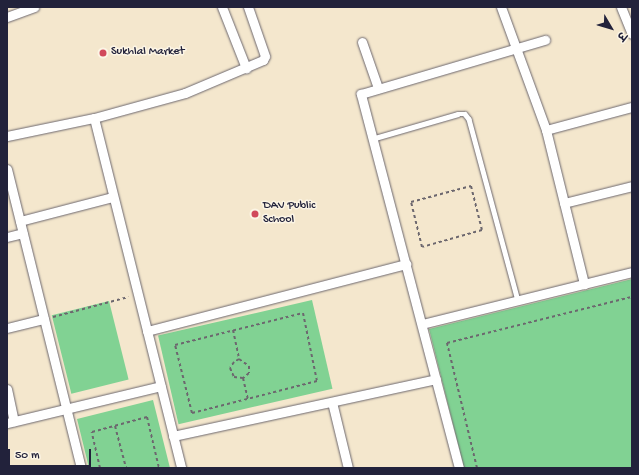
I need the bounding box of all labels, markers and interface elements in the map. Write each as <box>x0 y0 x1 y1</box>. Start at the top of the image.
north arrow <box>591 8 631 48</box>
text: उ <box>613 29 627 42</box>
place label: Sukhlal Market <box>111 46 184 60</box>
marker: Sukhlal Market <box>98 48 108 58</box>
place label: DAV Public School <box>263 200 315 228</box>
marker: DAV Public School <box>250 209 260 219</box>
scale bar <box>10 441 93 467</box>
text: 50 m <box>15 449 40 463</box>

